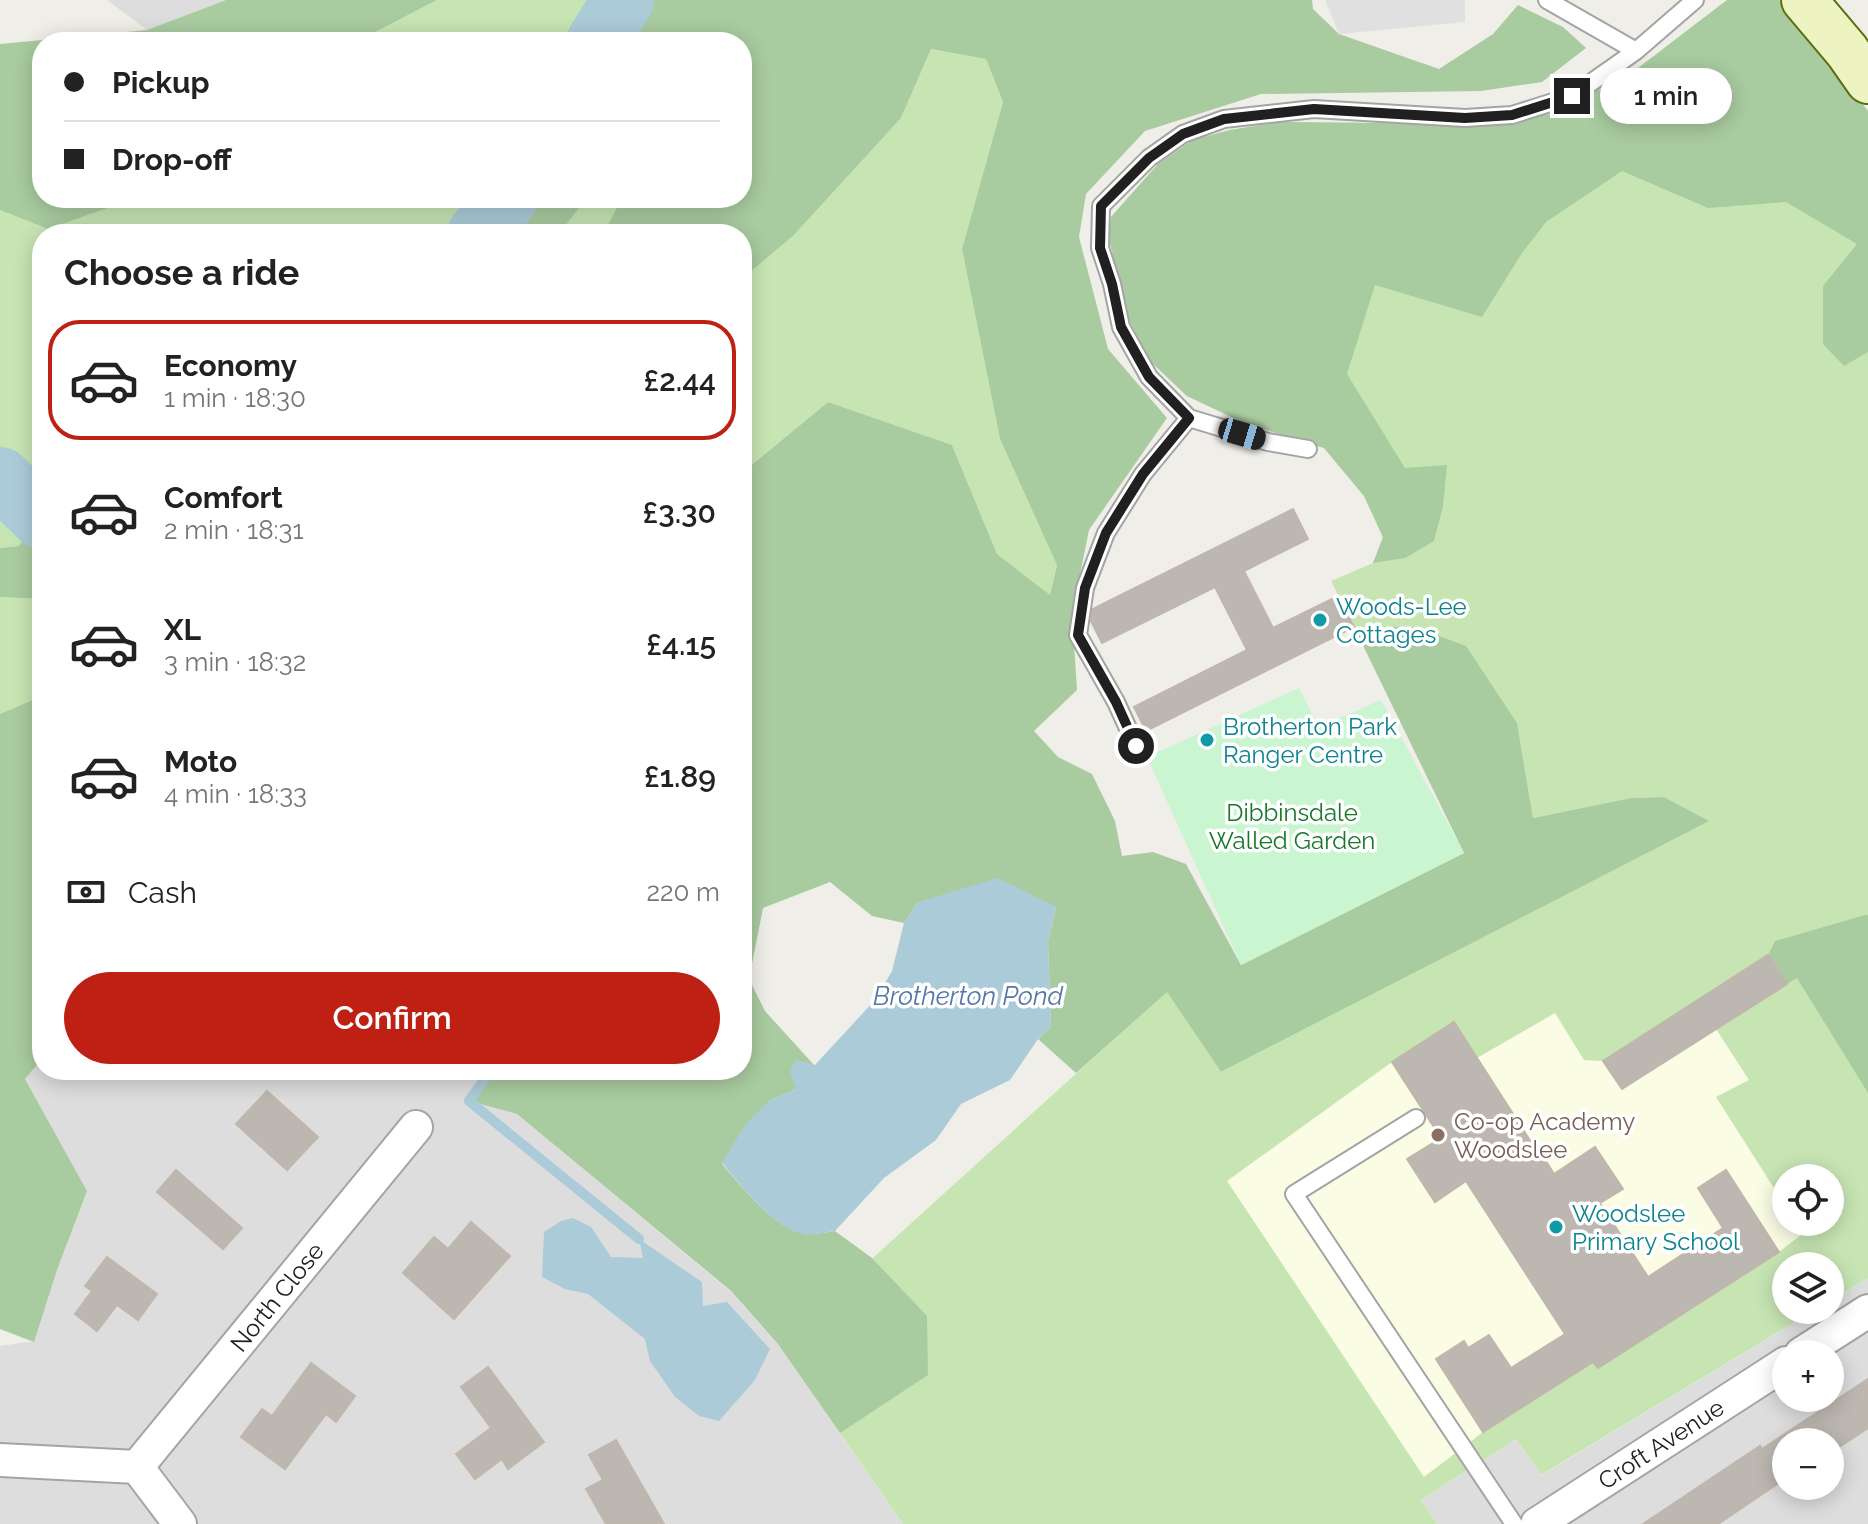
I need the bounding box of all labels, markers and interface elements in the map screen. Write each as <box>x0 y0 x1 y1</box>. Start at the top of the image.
text: Pickup <box>112 65 210 100</box>
callout: 1 min <box>1600 68 1732 124</box>
route end <box>1554 78 1590 114</box>
text: 1 min <box>1634 81 1698 111</box>
text: Drop-off <box>112 142 232 177</box>
text: Choose a ride <box>64 251 299 293</box>
icon: car <box>68 344 140 416</box>
text: Economy <box>164 348 297 383</box>
text: £2.44 <box>643 363 716 398</box>
text: 1 min · 18:30 <box>164 383 306 413</box>
car <box>1216 416 1268 452</box>
icon: car <box>68 476 140 548</box>
text: Comfort <box>164 480 283 515</box>
text: £3.30 <box>642 495 716 530</box>
text: 2 min · 18:31 <box>164 515 304 545</box>
place label: Woods-Lee Cottages <box>1336 592 1467 649</box>
icon: car <box>68 608 140 680</box>
marker: Woods-Lee Cottages <box>1311 611 1329 629</box>
text: XL <box>164 612 201 647</box>
text: £4.15 <box>646 627 716 662</box>
text: 3 min · 18:32 <box>164 647 306 677</box>
place label: Brotherton Park Ranger Centre <box>1223 712 1397 769</box>
route start <box>1118 728 1154 764</box>
marker: Brotherton Park Ranger Centre <box>1198 731 1216 749</box>
icon: car <box>68 740 140 812</box>
text: Moto <box>164 744 237 779</box>
text: £1.89 <box>644 759 716 794</box>
text: 4 min · 18:33 <box>164 779 307 809</box>
park label: Dibbinsdale Walled Garden <box>1209 798 1375 855</box>
icon: cash <box>64 870 108 914</box>
text: Cash <box>128 875 197 910</box>
text: 220 m <box>646 877 720 907</box>
button: Confirm <box>64 972 720 1064</box>
water label: Brotherton Pond <box>873 981 1063 1011</box>
place label: Co-op Academy Woodslee <box>1454 1107 1635 1164</box>
marker: Co-op Academy Woodslee <box>1429 1126 1447 1144</box>
map controls <box>1772 1164 1844 1500</box>
button: locate <box>1772 1164 1844 1236</box>
place label: Woodslee Primary School <box>1572 1199 1740 1256</box>
marker: Woodslee Primary School <box>1547 1218 1565 1236</box>
street label: North Close <box>224 1237 330 1357</box>
button: layers <box>1772 1252 1844 1324</box>
button: + <box>1772 1340 1844 1412</box>
street label: Croft Avenue <box>1593 1393 1729 1495</box>
button: − <box>1772 1428 1844 1500</box>

